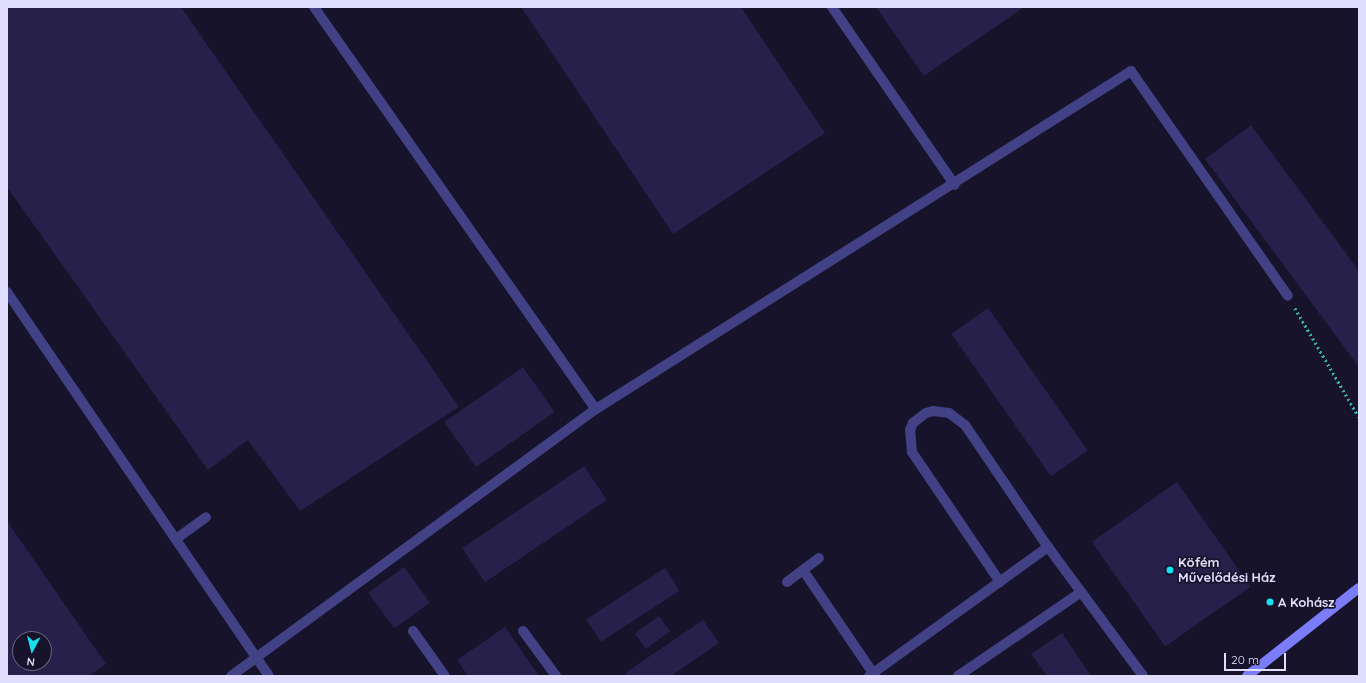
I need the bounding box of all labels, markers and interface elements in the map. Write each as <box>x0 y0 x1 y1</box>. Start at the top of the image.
place label: Köfém Művelődési Ház <box>1178 555 1275 586</box>
marker: Köfém Művelődési Ház <box>1165 565 1175 575</box>
place label: A Kohász <box>1278 594 1335 610</box>
marker: A Kohász <box>1265 597 1275 607</box>
north arrow <box>12 631 52 671</box>
scale bar <box>1226 645 1288 671</box>
text: 20 m <box>1231 652 1259 667</box>
text: N <box>26 654 36 669</box>

